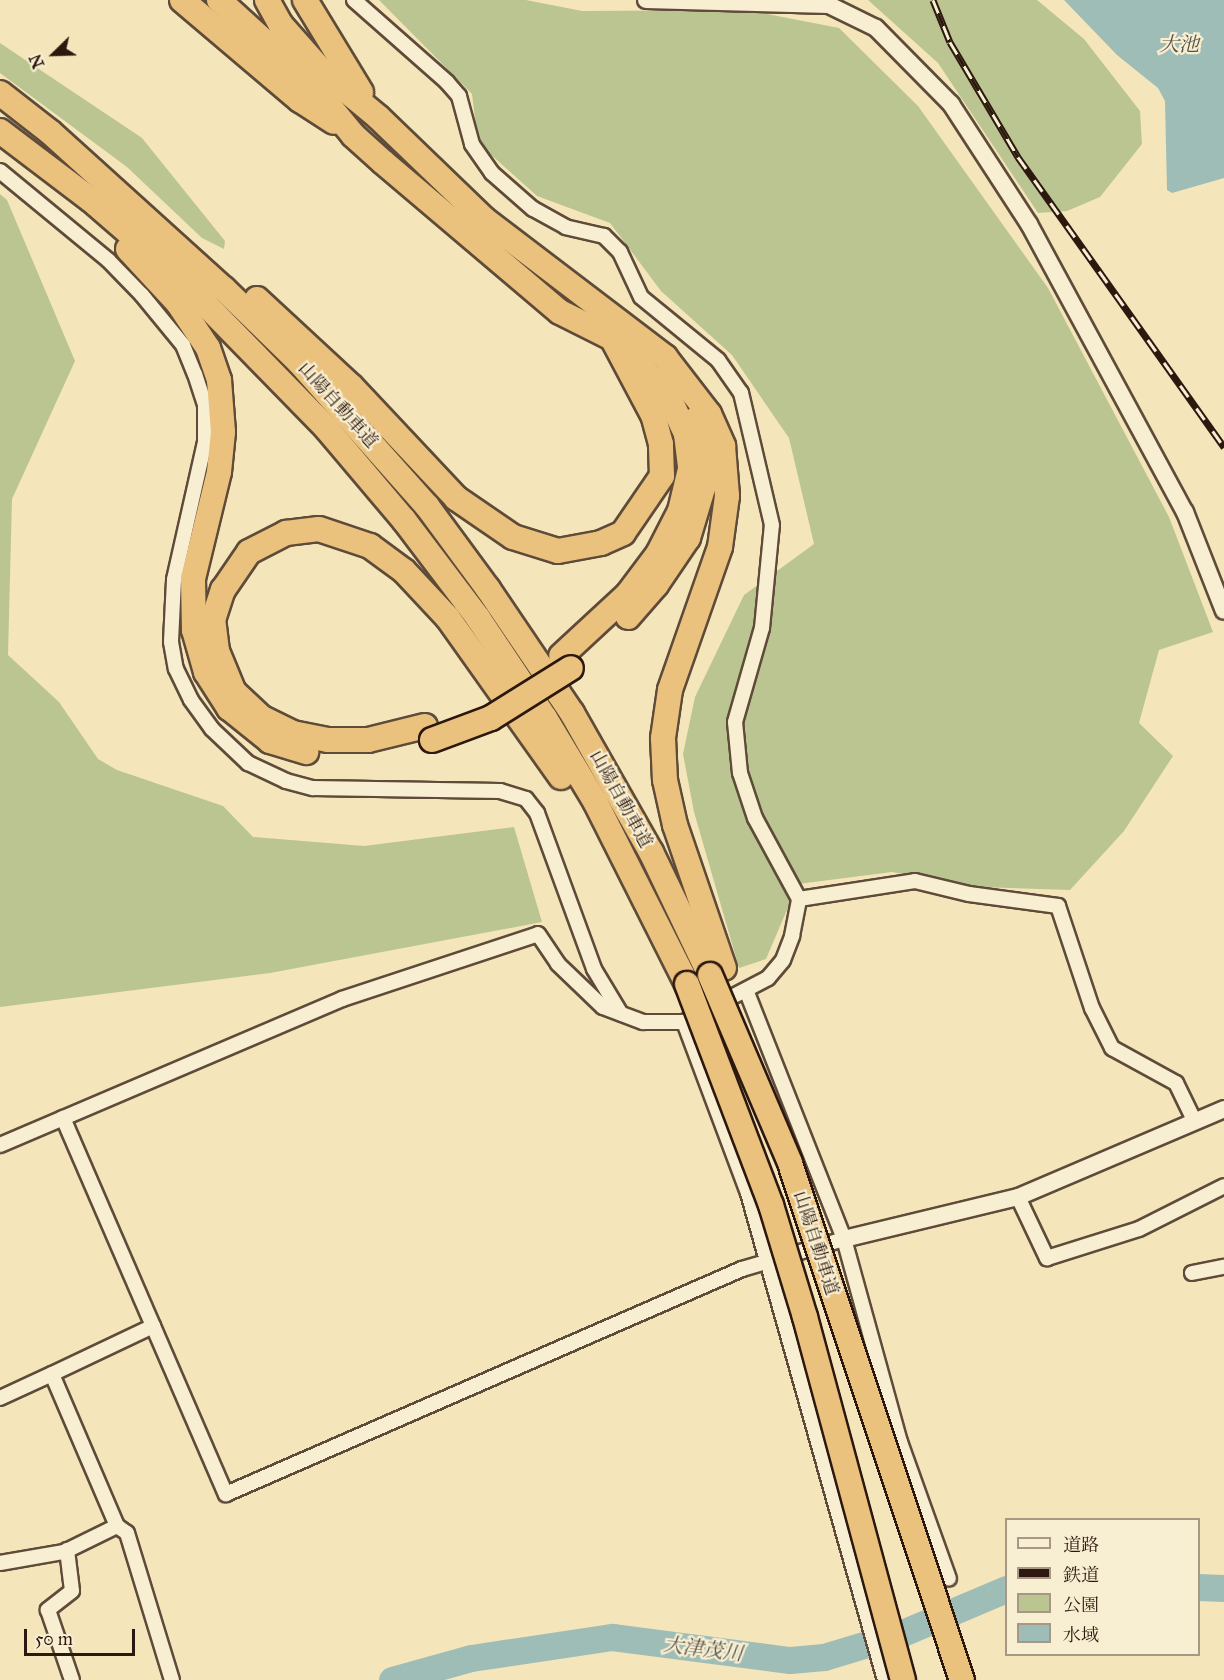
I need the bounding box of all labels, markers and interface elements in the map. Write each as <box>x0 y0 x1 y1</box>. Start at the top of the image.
north arrow <box>24 24 84 84</box>
water label: 大池 <box>1159 32 1199 56</box>
text: N <box>26 51 48 71</box>
street label: 山陽自動車道 <box>294 358 382 452</box>
street label: 山陽自動車道 <box>585 747 657 851</box>
street label: 山陽自動車道 <box>789 1188 843 1298</box>
legend <box>1005 1518 1200 1656</box>
text: 道路 <box>1063 1534 1099 1556</box>
text: 鉄道 <box>1063 1564 1099 1586</box>
text: 公園 <box>1063 1594 1099 1616</box>
scale bar <box>27 1617 138 1655</box>
text: 水域 <box>1063 1624 1099 1646</box>
text: 50 m <box>35 1628 73 1650</box>
water label: 大津茂川 <box>662 1632 744 1666</box>

